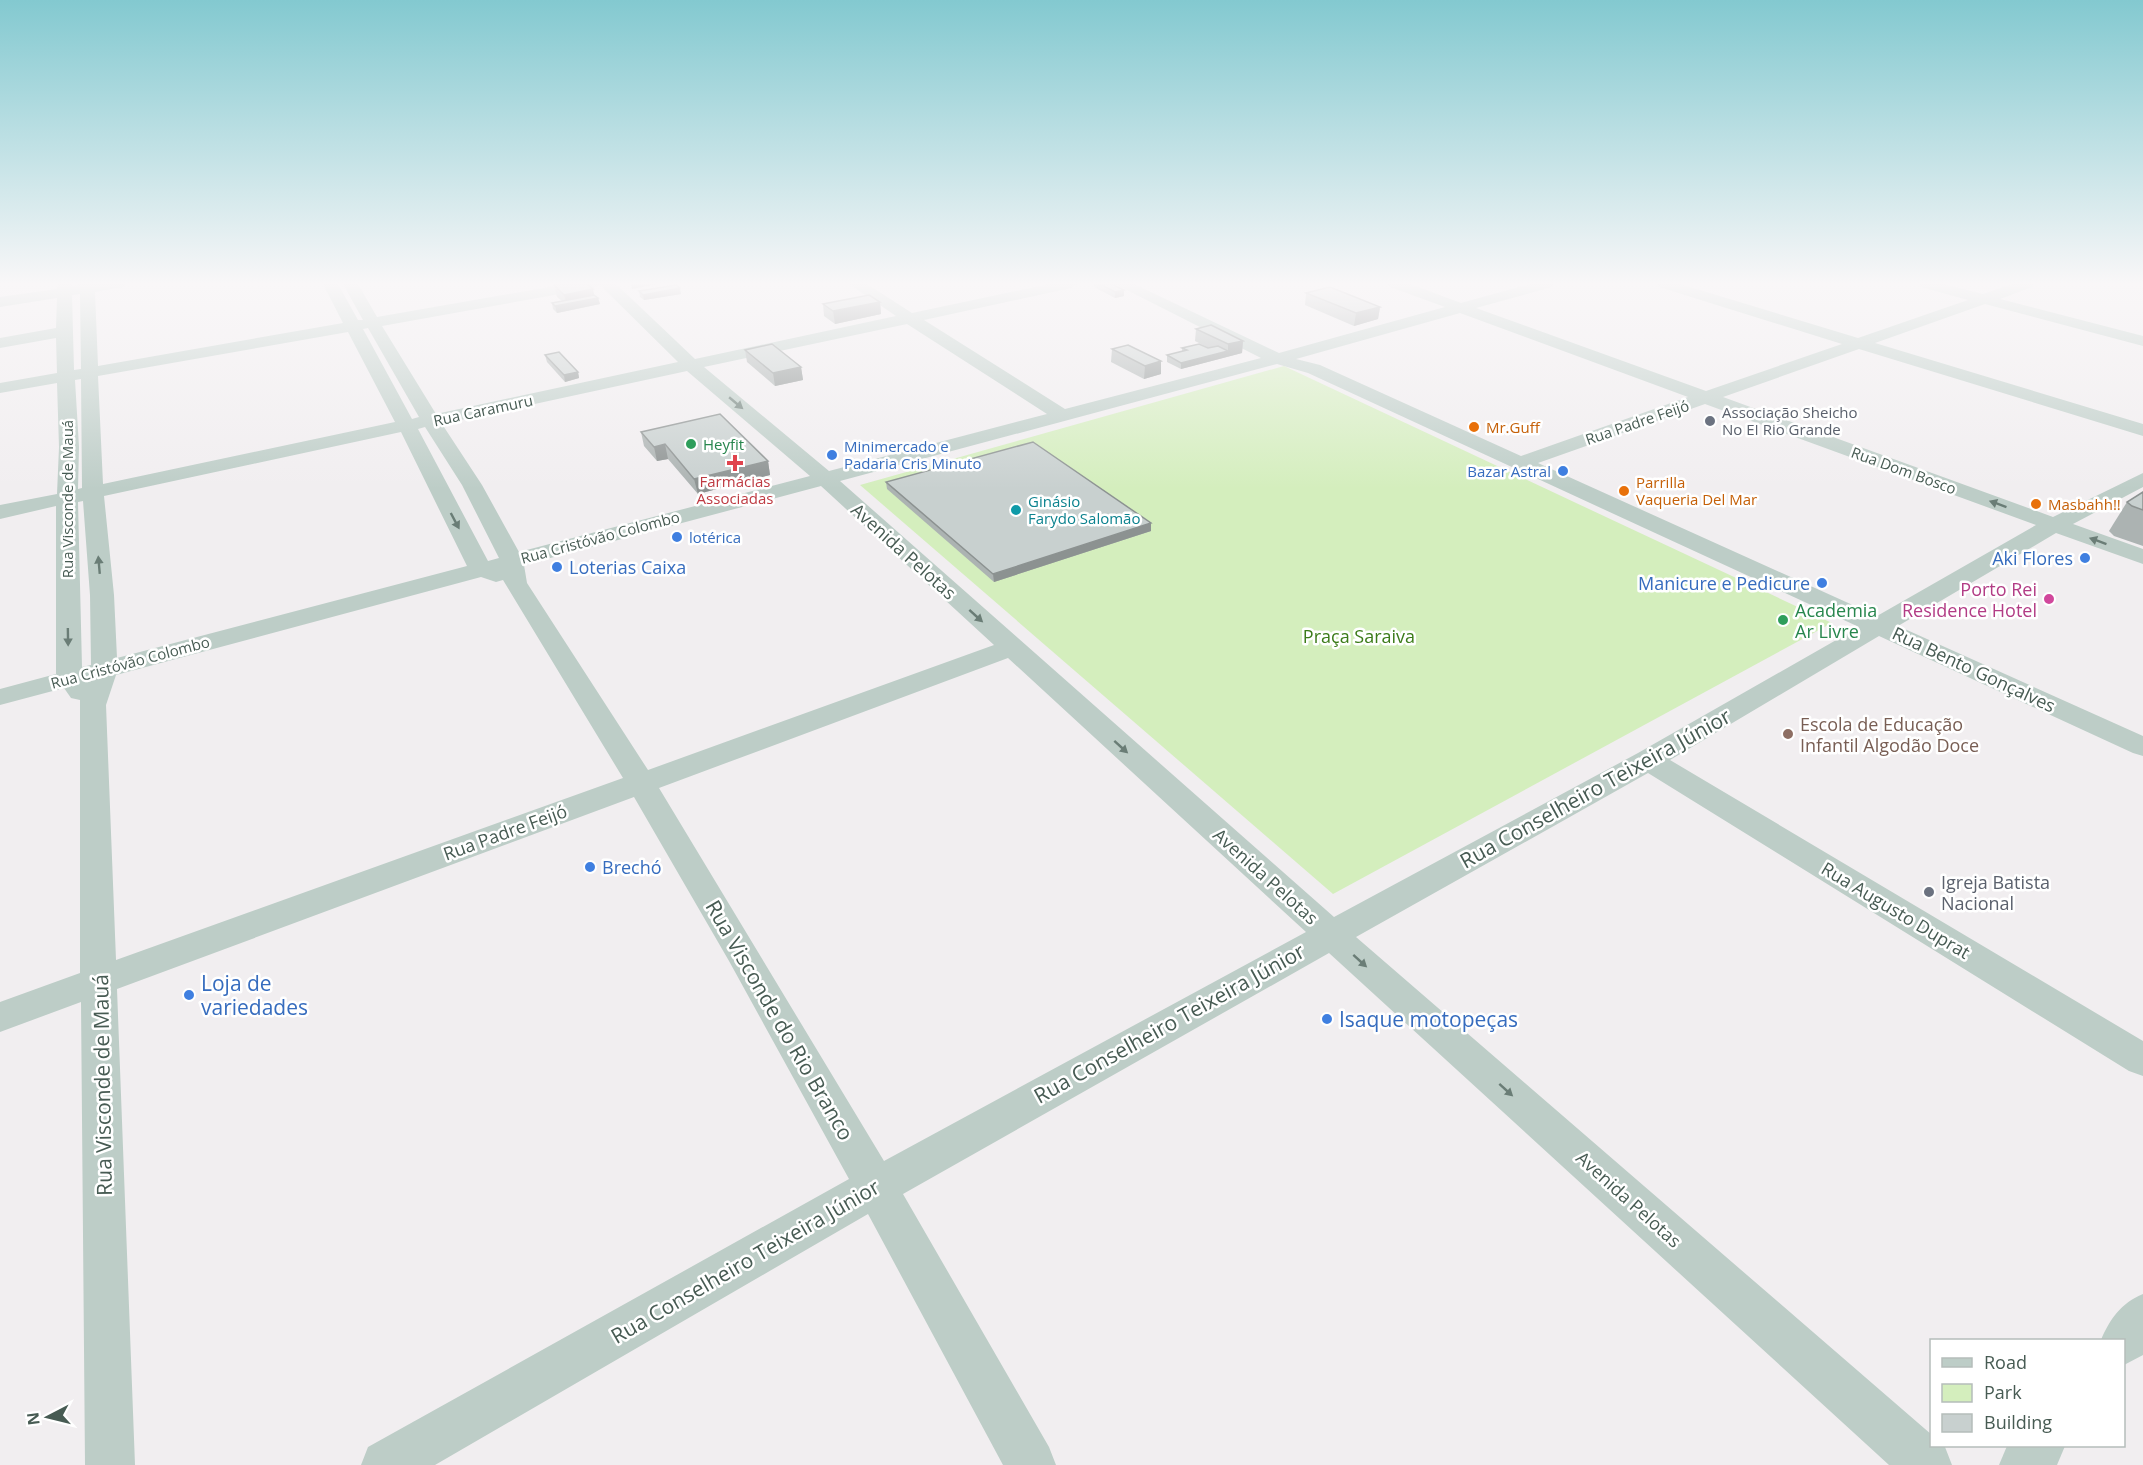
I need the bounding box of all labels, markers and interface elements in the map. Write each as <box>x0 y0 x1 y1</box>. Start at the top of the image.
street label: Rua Caramuru <box>431 390 535 430</box>
street label: Rua Padre Feijó <box>1582 395 1692 449</box>
one-way arrow <box>728 396 743 409</box>
place label: Associação Sheicho No EI Rio Grande <box>1722 402 1858 439</box>
marker: Associação Sheicho No EI Rio Grande <box>1703 414 1717 428</box>
place label: Mr.Guff <box>1486 417 1541 437</box>
street label: Rua Visconde de Mauá <box>57 420 77 578</box>
marker: Mr.Guff <box>1467 420 1481 434</box>
place label: Heyfit <box>703 434 744 454</box>
place label: Minimercado e Padaria Cris Minuto <box>844 436 981 473</box>
marker: Heyfit <box>684 437 698 451</box>
street label: Rua Dom Bosco <box>1849 442 1959 498</box>
marker: Minimercado e Padaria Cris Minuto <box>825 448 839 462</box>
marker: Farmácias Associadas <box>728 456 742 470</box>
place label: Bazar Astral <box>1467 461 1551 481</box>
marker: Bazar Astral <box>1556 464 1570 478</box>
place label: Farmácias Associadas <box>697 471 773 508</box>
place label: Parrilla Vaqueria Del Mar <box>1636 472 1757 509</box>
marker: Parrilla Vaqueria Del Mar <box>1617 484 1631 498</box>
place label: Ginásio Farydo Salomão <box>1028 491 1140 528</box>
place label: Masbahh!! <box>2048 494 2121 514</box>
marker: Masbahh!! <box>2029 497 2043 511</box>
street label: Avenida Pelotas <box>847 498 961 604</box>
one-way arrow <box>1989 499 2007 509</box>
marker: Ginásio Farydo Salomão <box>1009 503 1023 517</box>
street label: Rua Cristóvão Colombo <box>518 506 682 568</box>
one-way arrow <box>450 513 460 530</box>
place label: lotérica <box>689 527 741 547</box>
marker: lotérica <box>670 530 684 544</box>
one-way arrow <box>2089 536 2107 545</box>
place label: Aki Flores <box>1992 546 2073 570</box>
marker: Aki Flores <box>2078 551 2092 565</box>
one-way arrow <box>94 555 104 574</box>
place label: Loterias Caixa <box>569 555 686 579</box>
marker: Loterias Caixa <box>550 560 564 574</box>
place label: Manicure e Pedicure <box>1638 571 1810 595</box>
marker: Manicure e Pedicure <box>1815 576 1829 590</box>
place label: Porto Rei Residence Hotel <box>1902 577 2037 622</box>
marker: Porto Rei Residence Hotel <box>2042 592 2056 606</box>
place label: Academia Ar Livre <box>1795 598 1877 643</box>
one-way arrow <box>968 609 983 622</box>
marker: Academia Ar Livre <box>1776 613 1790 627</box>
street label: Rua Bento Gonçalves <box>1889 621 2059 717</box>
park label: Praça Saraiva <box>1303 624 1415 648</box>
one-way arrow <box>64 627 73 646</box>
street label: Rua Cristóvão Colombo <box>48 631 212 693</box>
street label: Rua Conselheiro Teixeira Júnior <box>1454 701 1736 874</box>
place label: Escola de Educação Infantil Algodão Doce <box>1800 712 1979 757</box>
marker: Escola de Educação Infantil Algodão Doce <box>1781 727 1795 741</box>
one-way arrow <box>1113 740 1128 753</box>
street label: Rua Padre Feijó <box>440 798 570 866</box>
street label: Avenida Pelotas <box>1209 823 1323 929</box>
place label: Brechó <box>602 855 662 879</box>
street label: Rua Augusto Duprat <box>1817 856 1975 964</box>
marker: Brechó <box>583 860 597 874</box>
place label: Igreja Batista Nacional <box>1941 870 2050 915</box>
marker: Igreja Batista Nacional <box>1922 885 1936 899</box>
street label: Rua Visconde do Rio Branco <box>700 895 860 1145</box>
street label: Rua Conselheiro Teixeira Júnior <box>1028 936 1310 1109</box>
one-way arrow <box>1352 954 1367 967</box>
place label: Loja de variedades <box>201 969 308 1021</box>
street label: Rua Visconde de Mauá <box>86 974 118 1196</box>
marker: Loja de variedades <box>182 988 196 1002</box>
place label: Isaque motopeças <box>1339 1005 1518 1033</box>
marker: Isaque motopeças <box>1320 1012 1334 1026</box>
one-way arrow <box>1498 1084 1514 1097</box>
street label: Avenida Pelotas <box>1572 1146 1686 1252</box>
street label: Rua Conselheiro Teixeira Júnior <box>606 1172 885 1350</box>
legend <box>1930 1339 2125 1447</box>
text: Road <box>1984 1350 2027 1374</box>
text: Park <box>1984 1380 2022 1404</box>
north arrow <box>18 1387 78 1447</box>
text: Building <box>1984 1410 2052 1434</box>
text: N <box>21 1411 45 1427</box>

